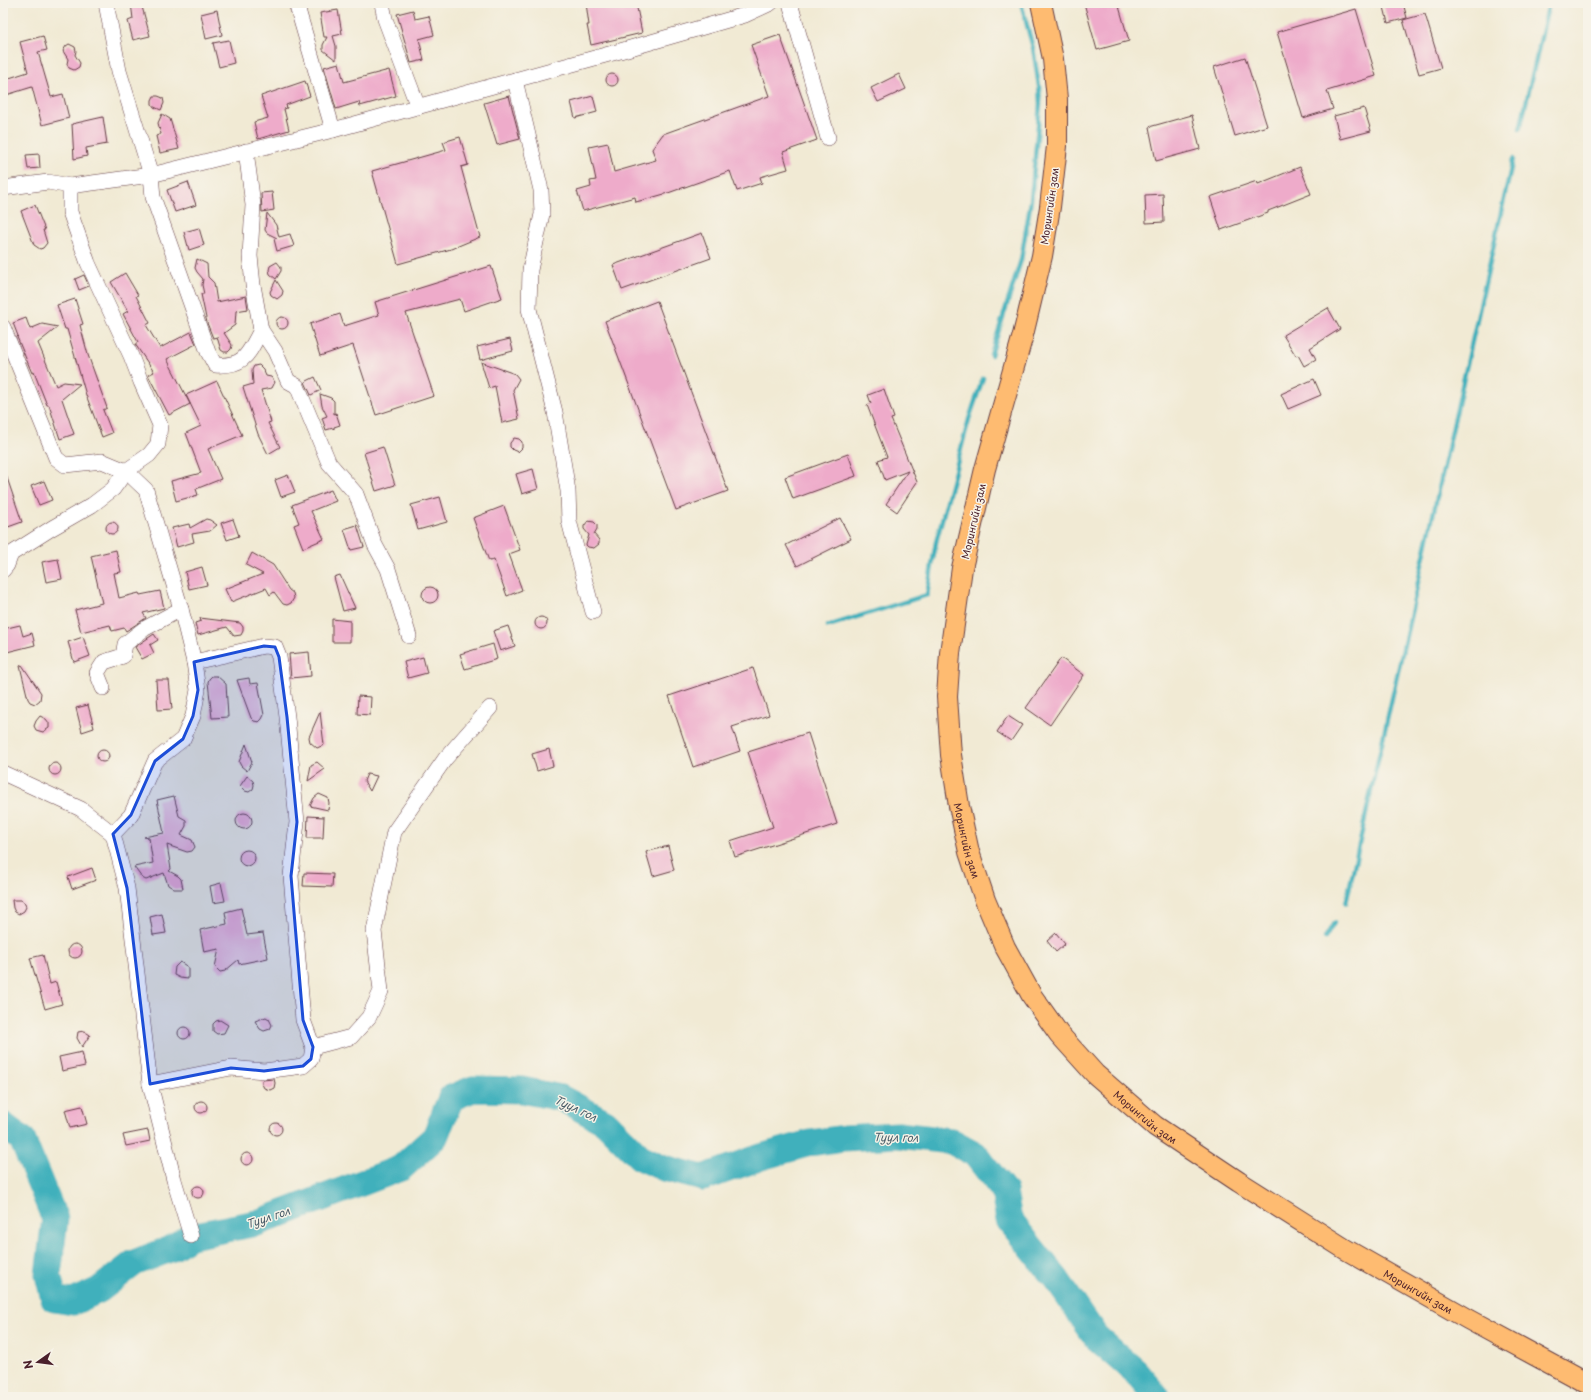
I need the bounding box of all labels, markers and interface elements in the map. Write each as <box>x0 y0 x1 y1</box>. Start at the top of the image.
street label: Морингийн зам <box>1036 167 1062 245</box>
street label: Морингийн зам <box>957 481 989 561</box>
street label: Морингийн зам <box>951 801 985 880</box>
street label: Морингийн зам <box>1111 1086 1181 1147</box>
water label: Туул гол <box>552 1091 600 1125</box>
water label: Туул гол <box>873 1128 919 1146</box>
water label: Туул гол <box>244 1202 292 1232</box>
street label: Морингийн зам <box>1381 1265 1456 1317</box>
north arrow <box>18 1342 58 1382</box>
text: N <box>18 1358 37 1371</box>

